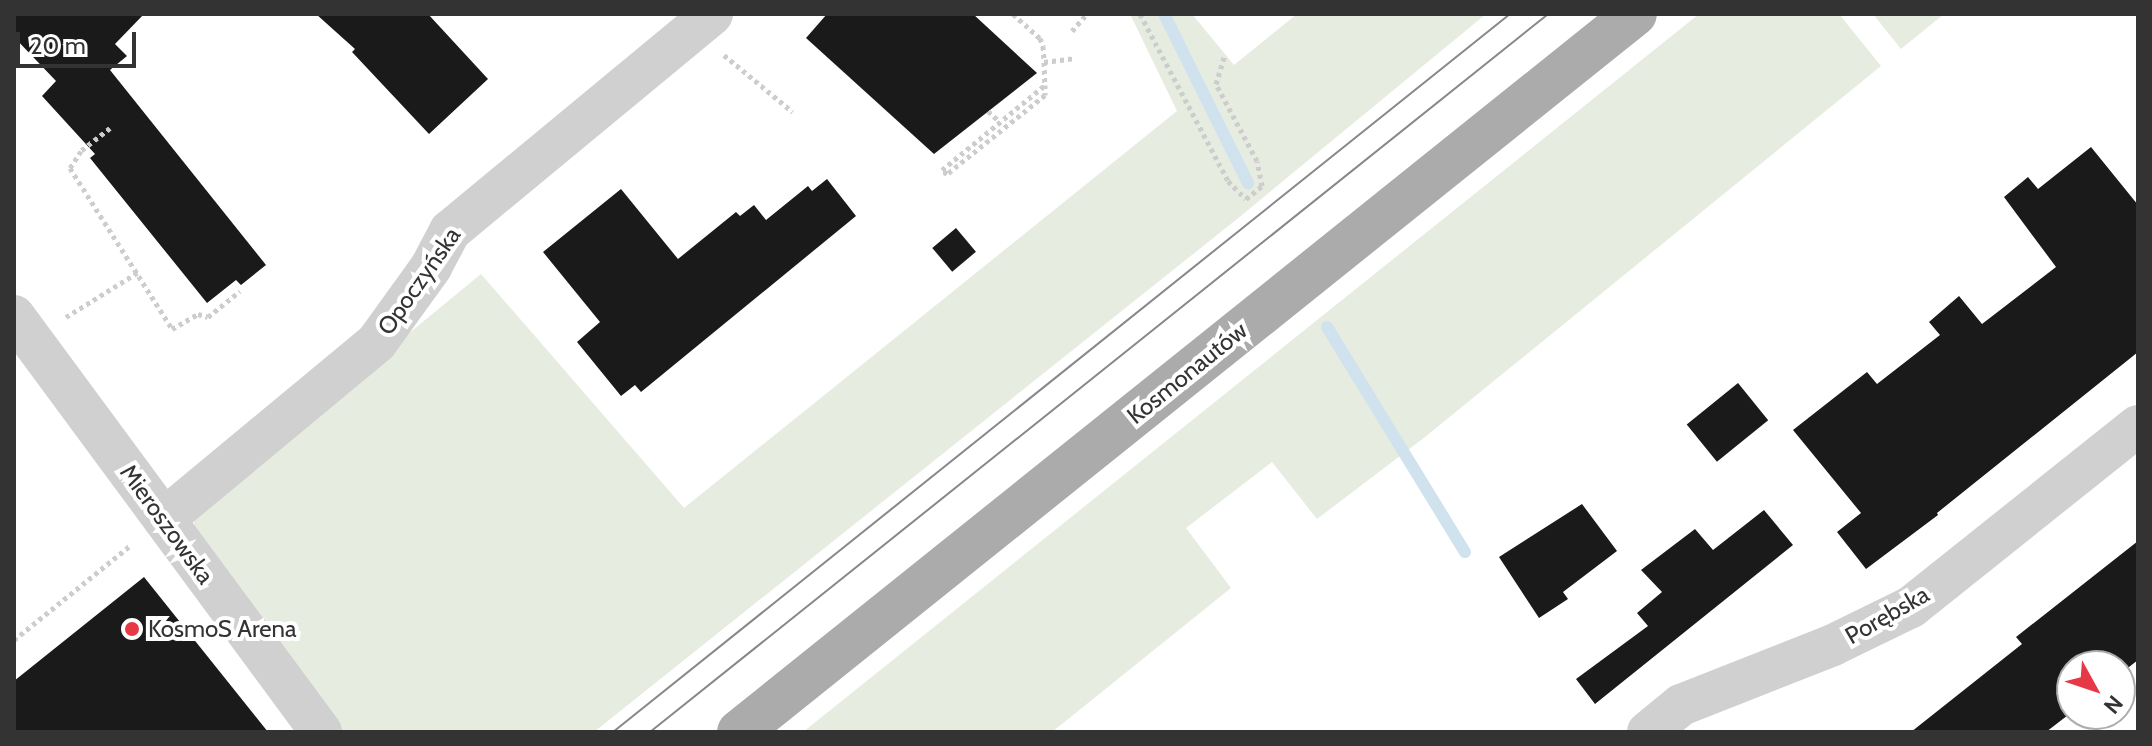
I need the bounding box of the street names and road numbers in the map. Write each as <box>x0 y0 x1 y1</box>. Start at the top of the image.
street label: Opoczyńska <box>371 222 467 340</box>
street label: Kosmonautów <box>1121 316 1253 430</box>
street label: Mieroszowska <box>114 459 220 589</box>
street label: Porębska <box>1840 580 1934 650</box>

